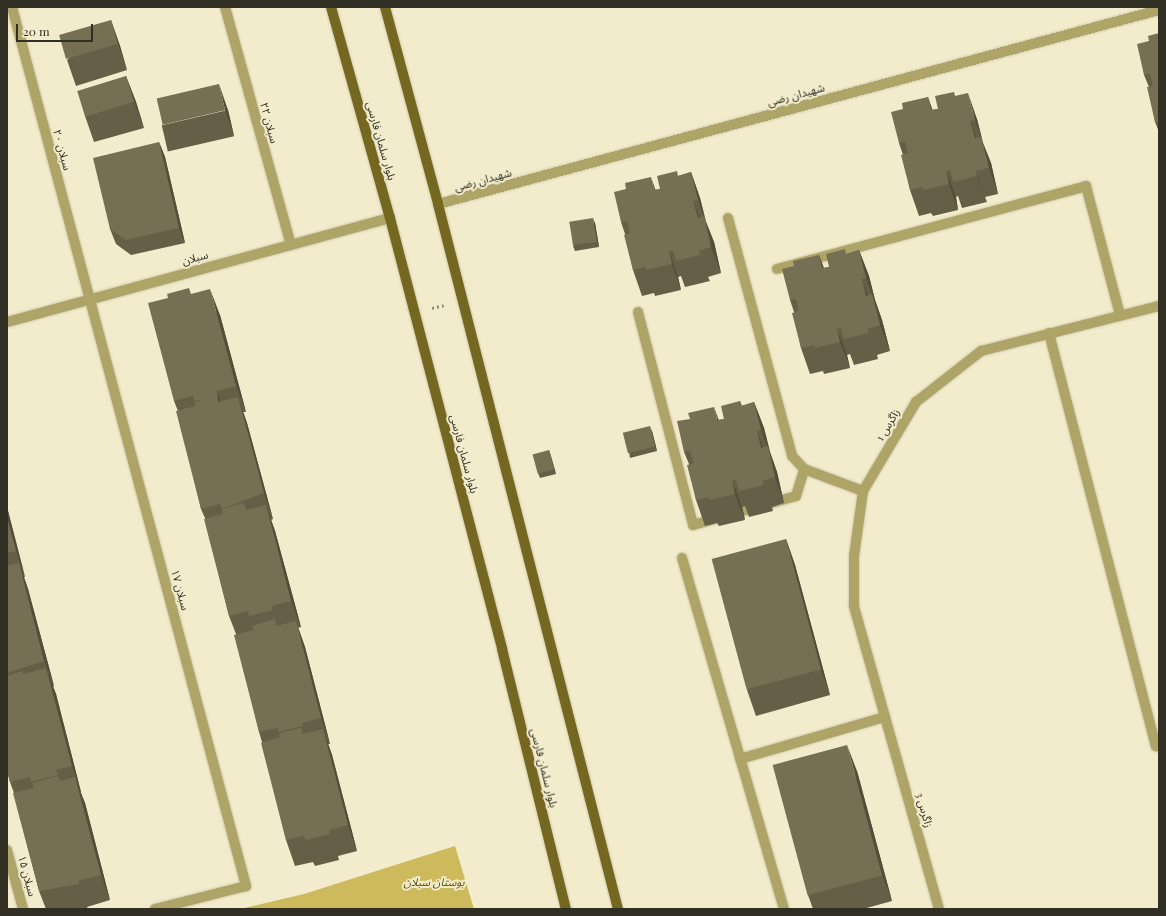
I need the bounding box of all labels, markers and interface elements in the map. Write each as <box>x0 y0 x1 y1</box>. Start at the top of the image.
scale bar <box>18 16 95 42</box>
text: 20 m <box>23 23 50 39</box>
street label: شهیدان رضی <box>766 81 826 109</box>
street label: بلوار سلمان فارسی <box>363 100 399 182</box>
street label: سبلان ۲۲ <box>257 101 281 145</box>
street label: سبلان ۲۰ <box>50 128 74 172</box>
street label: شهیدان رضی <box>453 166 513 194</box>
street label: سبلان <box>180 248 210 268</box>
street label: زاگرس 1 <box>873 407 903 443</box>
street label: بلوار سلمان فارسی <box>447 413 481 495</box>
street label: سبلان ۱۷ <box>168 568 192 612</box>
street label: بلوار سلمان فارسی <box>528 727 560 809</box>
street label: زاگرس 3 <box>913 791 935 829</box>
street label: سبلان ۱۵ <box>15 854 39 898</box>
park label: بوستان سبلان <box>404 875 464 889</box>

